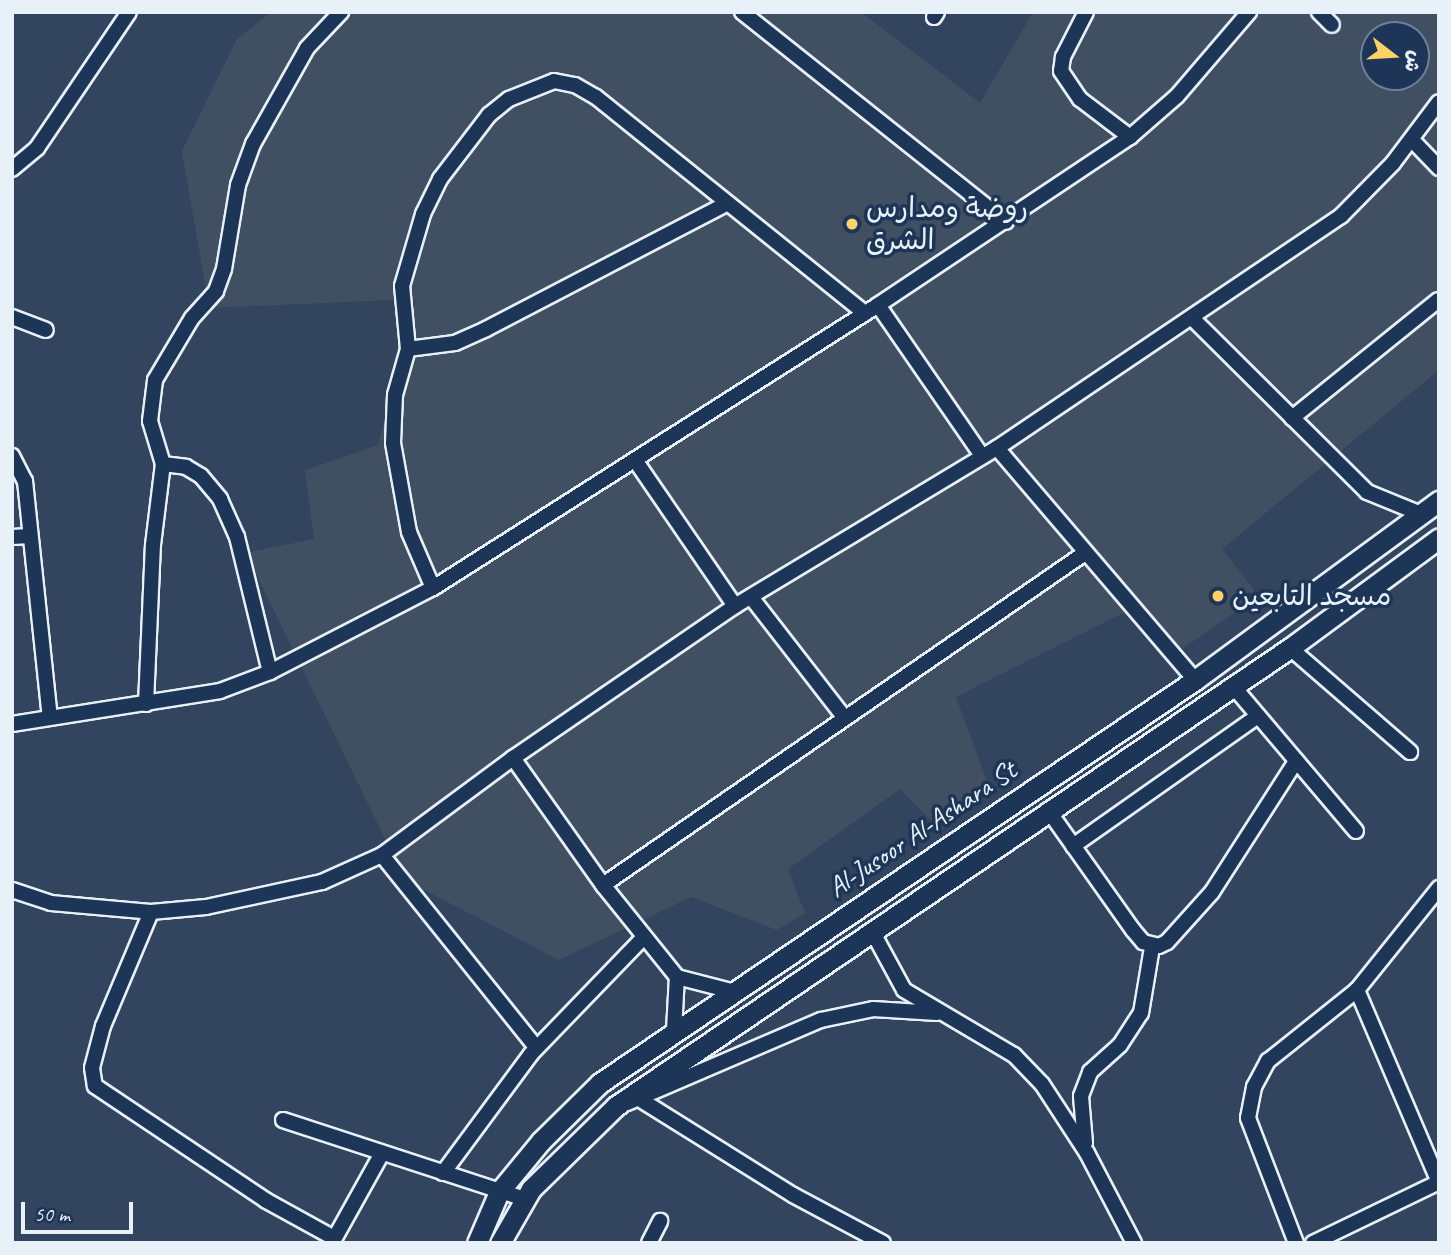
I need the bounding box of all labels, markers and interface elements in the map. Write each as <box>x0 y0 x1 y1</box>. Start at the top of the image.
north arrow <box>1360 21 1430 91</box>
text: ش <box>1399 48 1428 75</box>
place label: روضة ومدارس الشرق <box>866 191 1028 257</box>
marker: روضة ومدارس الشرق <box>844 216 860 232</box>
place label: مسجد التابعين <box>1232 579 1391 613</box>
marker: مسجد التابعين <box>1210 588 1226 604</box>
street label: Al-Jusoor Al-Ashara St <box>821 754 1023 904</box>
scale bar <box>24 1188 136 1232</box>
text: 50 m <box>34 1201 70 1227</box>

